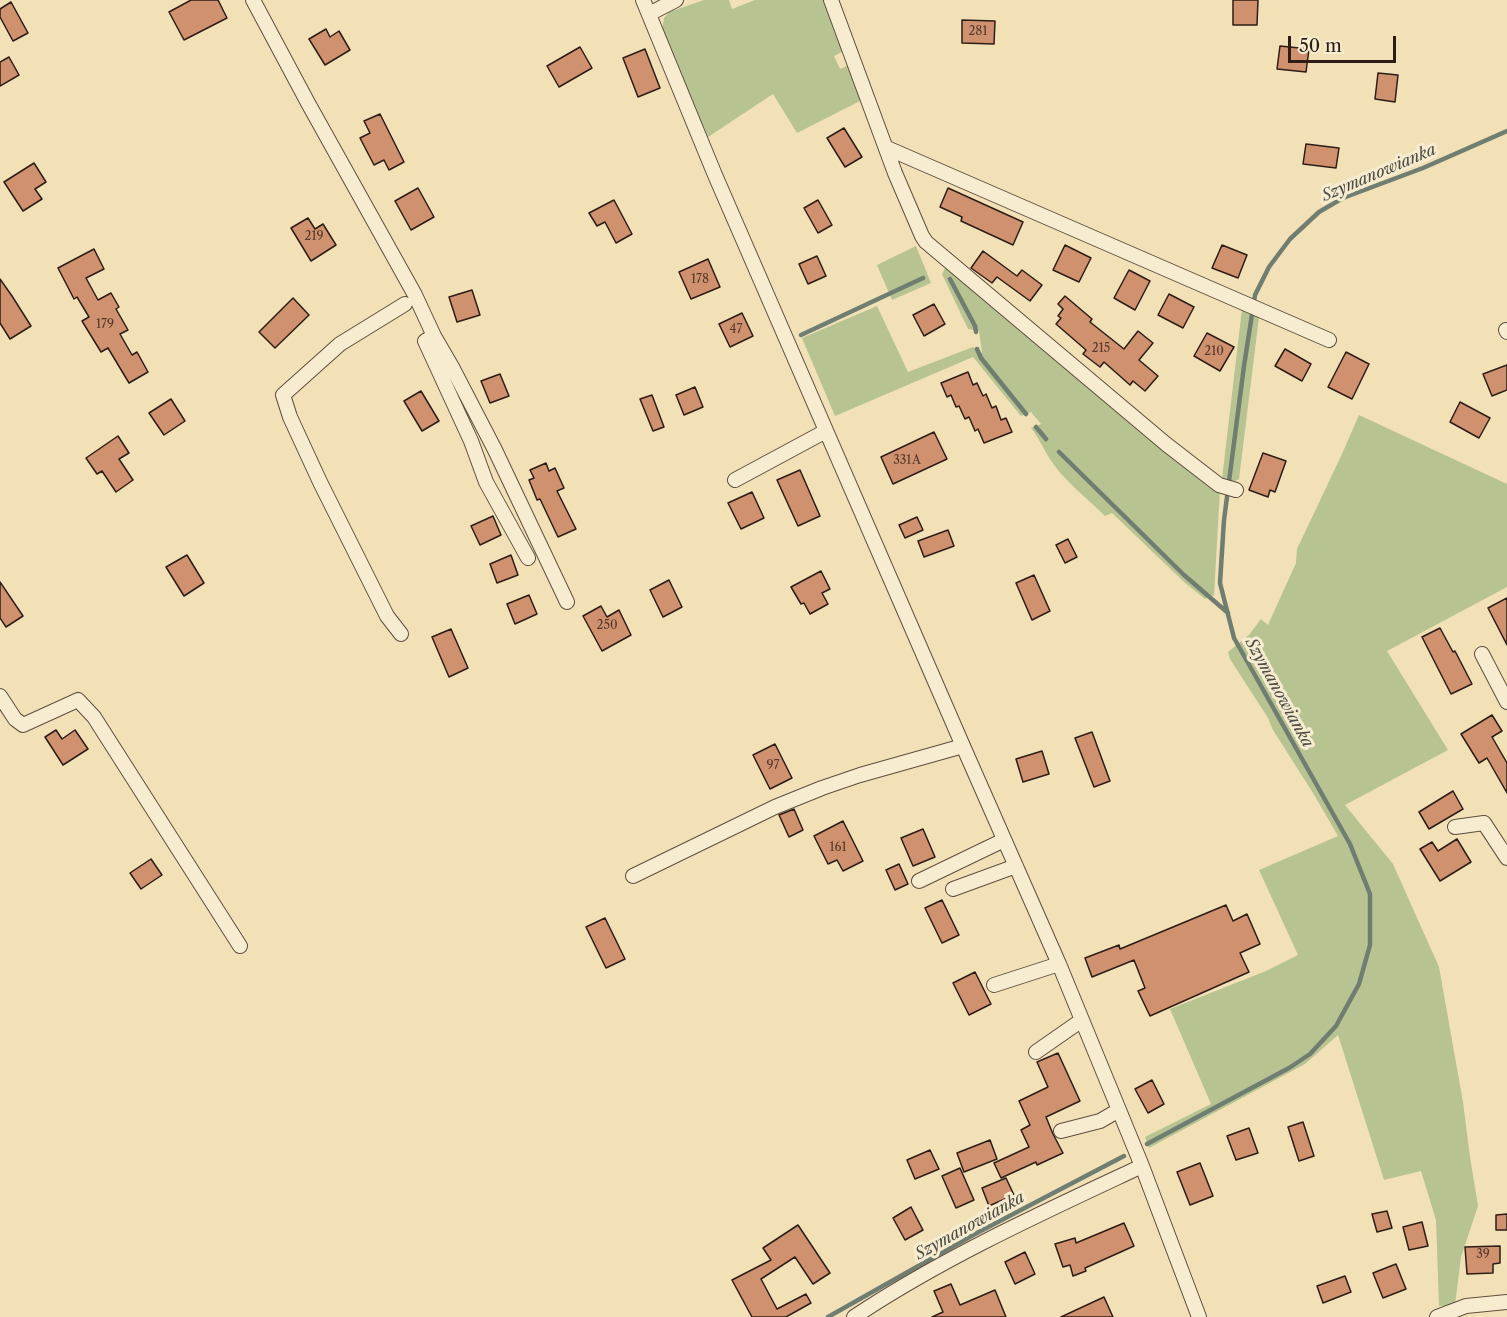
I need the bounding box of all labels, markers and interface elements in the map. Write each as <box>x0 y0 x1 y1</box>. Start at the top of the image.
scale bar <box>1291 24 1399 62</box>
house number: 281 <box>968 25 988 39</box>
text: 50 m <box>1299 35 1342 57</box>
water label: Szymanowianka <box>1319 140 1439 206</box>
house number: 219 <box>305 230 323 244</box>
house number: 178 <box>691 273 709 287</box>
house number: 179 <box>96 318 114 332</box>
house number: 47 <box>730 323 742 337</box>
house number: 215 <box>1092 342 1110 356</box>
house number: 210 <box>1204 345 1224 359</box>
house number: 331A <box>893 454 921 468</box>
house number: 250 <box>596 619 618 633</box>
water label: Szymanowianka <box>1241 635 1317 751</box>
house number: 97 <box>767 759 779 773</box>
house number: 161 <box>829 841 847 855</box>
water label: Szymanowianka <box>912 1188 1028 1264</box>
house number: 39 <box>1476 1248 1490 1262</box>

